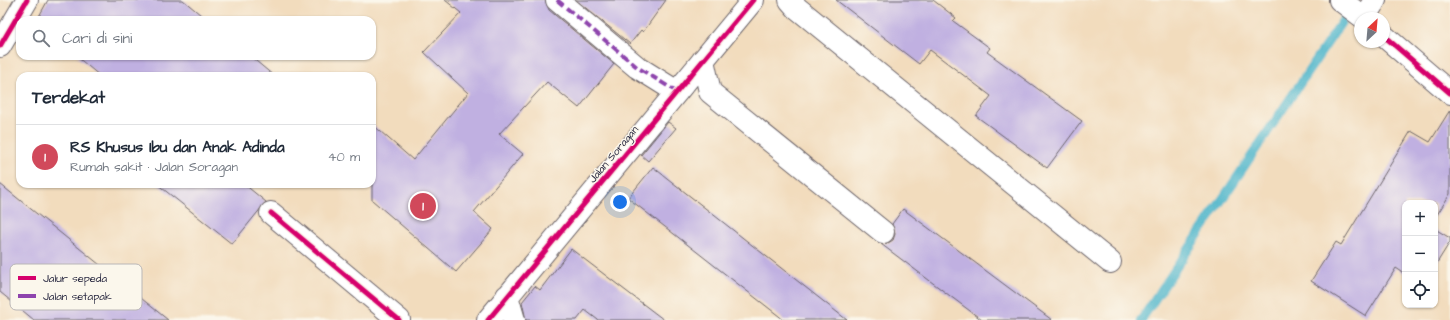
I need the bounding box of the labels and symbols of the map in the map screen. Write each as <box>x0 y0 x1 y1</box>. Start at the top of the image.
north arrow <box>1354 12 1390 48</box>
street label: Jalan Soragan <box>585 122 643 187</box>
pin: 1 <box>410 191 436 221</box>
your location <box>610 192 630 212</box>
legend <box>10 264 142 310</box>
text: Jalur sepeda <box>43 271 107 286</box>
text: Jalan setapak <box>43 289 112 304</box>

